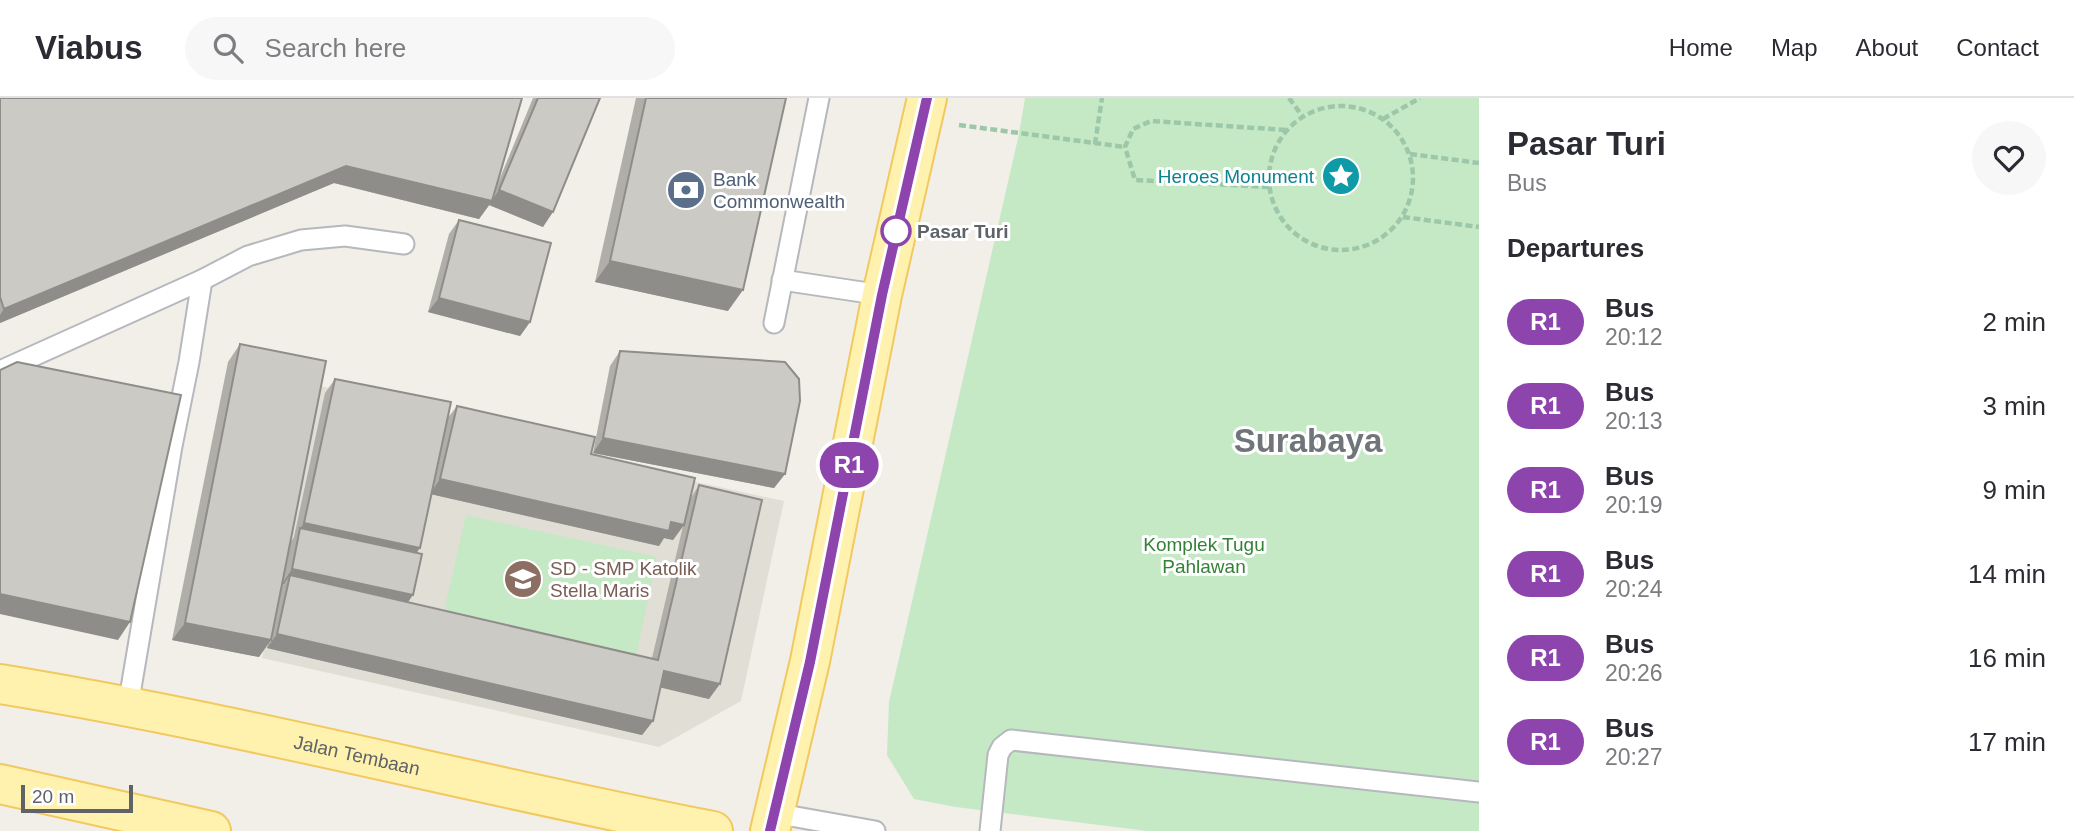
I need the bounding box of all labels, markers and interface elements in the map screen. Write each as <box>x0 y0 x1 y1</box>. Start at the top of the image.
search box <box>185 17 675 80</box>
text: Viabus <box>35 29 143 66</box>
icon: search <box>209 29 247 67</box>
text: Search here <box>265 33 406 63</box>
text: Home <box>1669 34 1733 61</box>
text: Map <box>1771 34 1818 61</box>
text: About <box>1856 34 1918 61</box>
text: Contact <box>1956 34 2039 61</box>
button: heart <box>1972 121 2046 195</box>
text: Pasar Turi <box>1507 125 1666 162</box>
place icon: Heroes Monument <box>1320 155 1362 197</box>
place label: Heroes Monument <box>1158 166 1315 187</box>
bank icon: Bank Commonwealth <box>665 169 707 211</box>
place label: Bank Commonwealth <box>713 169 845 212</box>
text: Bus <box>1507 170 1547 196</box>
marker: Pasar Turi <box>881 216 911 246</box>
place label: Pasar Turi <box>917 221 1009 242</box>
text: Departures <box>1507 233 1644 263</box>
text: Bus <box>1605 293 1654 323</box>
text: 2 min <box>1982 307 2046 337</box>
text: R1 <box>1530 308 1561 335</box>
text: 20:12 <box>1605 324 1663 350</box>
text: Bus <box>1605 377 1654 407</box>
text: 3 min <box>1982 391 2046 421</box>
text: R1 <box>1530 392 1561 419</box>
text: 20:13 <box>1605 408 1663 434</box>
district label: Surabaya <box>1234 422 1383 459</box>
line badge: R1 <box>818 442 880 488</box>
text: R1 <box>834 451 864 478</box>
text: Bus <box>1605 461 1654 491</box>
text: 9 min <box>1982 475 2046 505</box>
text: R1 <box>1530 476 1561 503</box>
text: 20:19 <box>1605 492 1663 518</box>
park label: Komplek Tugu Pahlawan <box>1143 534 1265 577</box>
text: Bus <box>1605 545 1654 575</box>
school or university icon: SD - SMP Katolik Stella Maris <box>502 558 544 600</box>
place label: SD - SMP Katolik Stella Maris <box>550 558 697 601</box>
text: 14 min <box>1968 559 2046 589</box>
text: R1 <box>1530 560 1561 587</box>
text: 20:24 <box>1605 576 1663 602</box>
text: Bus <box>1605 629 1654 659</box>
text: 16 min <box>1968 643 2046 673</box>
text: R1 <box>1530 644 1561 671</box>
text: 20:26 <box>1605 660 1663 686</box>
text: Bus <box>1605 713 1654 743</box>
text: 17 min <box>1968 727 2046 757</box>
text: R1 <box>1530 728 1561 755</box>
street label: Jalan Tembaan <box>292 731 422 779</box>
text: 20:27 <box>1605 744 1663 770</box>
scale bar <box>21 782 133 814</box>
text: 20 m <box>32 786 74 807</box>

